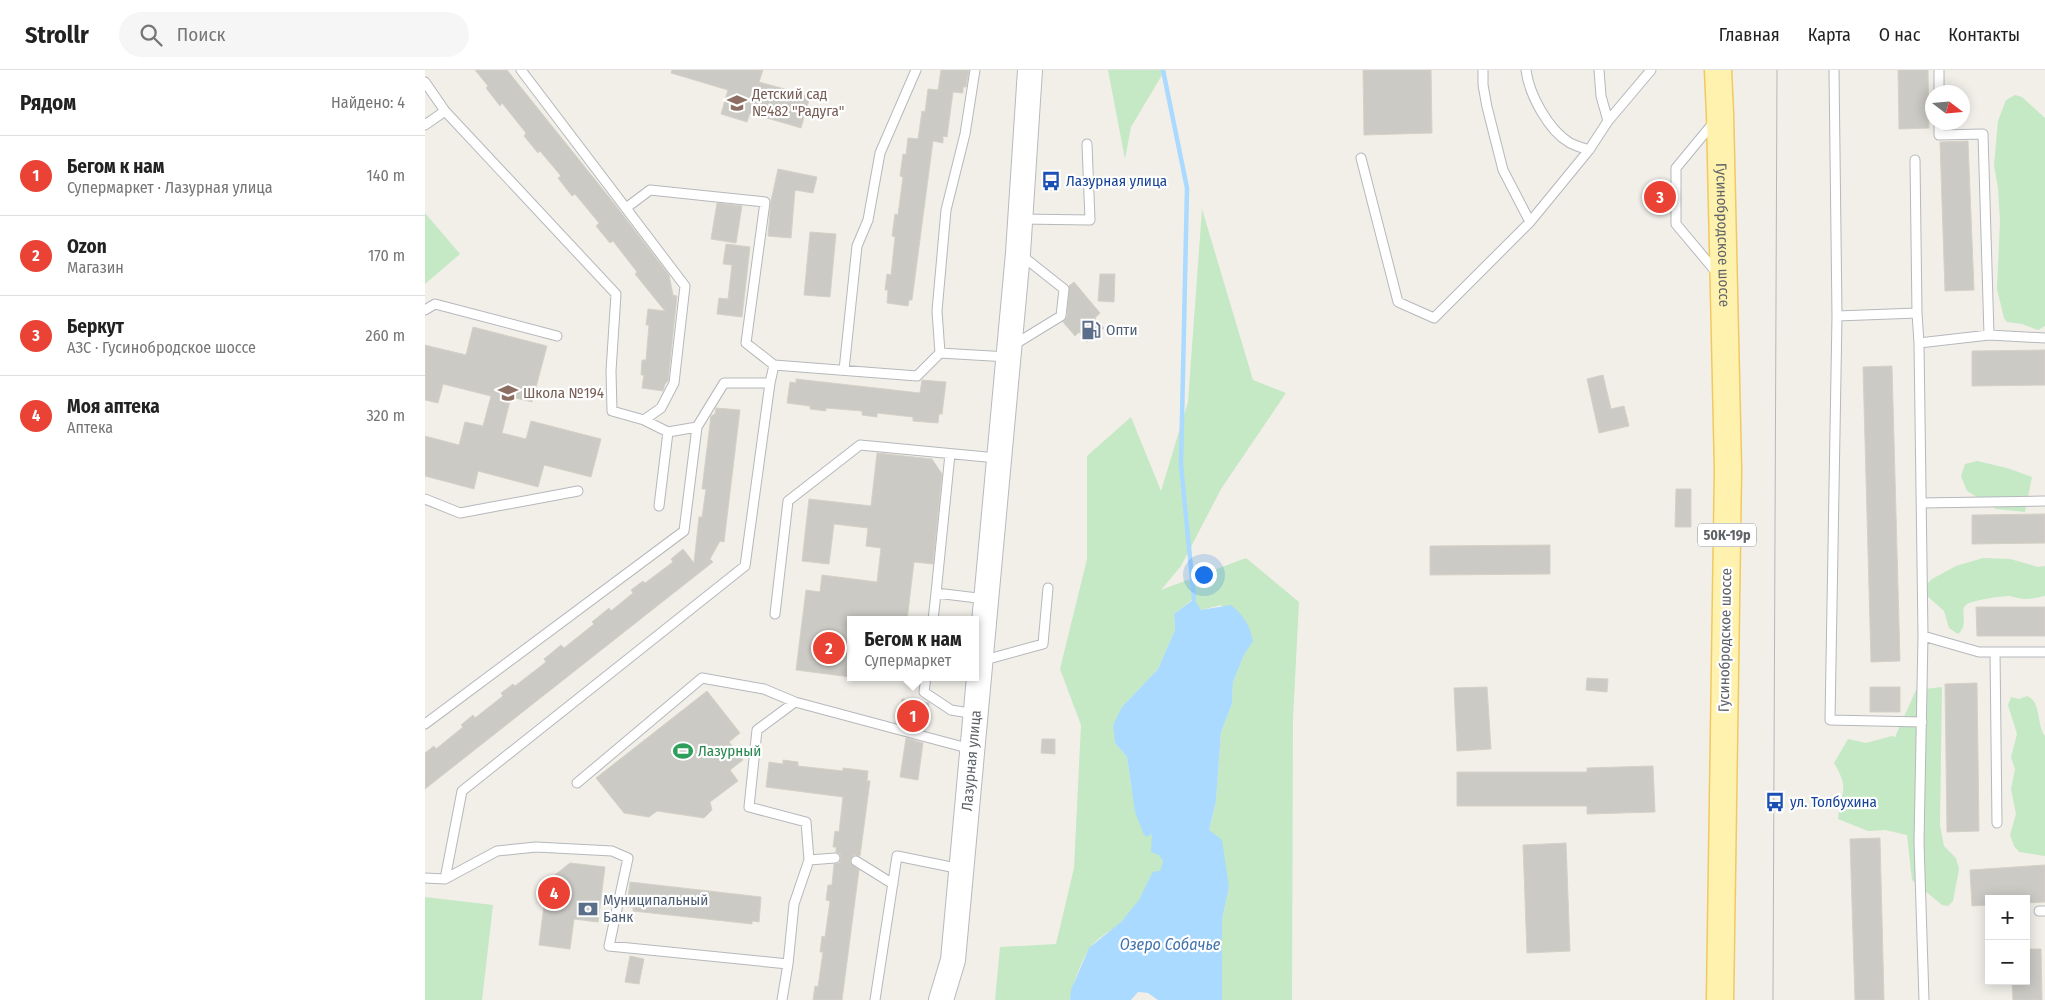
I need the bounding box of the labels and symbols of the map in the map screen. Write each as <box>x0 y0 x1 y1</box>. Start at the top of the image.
place label: Детский сад №482 "Радуга" <box>751 85 844 120</box>
north arrow <box>1925 85 1970 130</box>
school or university icon: Детский сад №482 "Радуга" <box>726 92 748 114</box>
street label: Гусинобродское шоссе <box>1712 163 1733 307</box>
bus stop icon: Лазурная улица <box>1040 170 1062 192</box>
place label: Лазурная улица <box>1066 172 1167 190</box>
pin: 3 <box>1644 178 1676 216</box>
fuel station icon: Опти <box>1080 319 1102 341</box>
place label: Опти <box>1106 321 1138 339</box>
school or university icon: Школа №194 <box>497 382 519 404</box>
place label: Школа №194 <box>523 384 604 402</box>
road number: 50К-19р <box>1698 524 1756 546</box>
your location <box>1191 562 1217 588</box>
street label: Гусинобродское шоссе <box>1715 568 1735 712</box>
pin: 2 <box>813 629 845 667</box>
pin: 1 <box>897 697 929 735</box>
street label: Лазурная улица <box>958 709 985 812</box>
sports icon: Лазурный <box>672 740 694 762</box>
place label: Лазурный <box>698 742 761 760</box>
bus stop icon: ул. Толбухина <box>1764 791 1786 813</box>
place label: ул. Толбухина <box>1790 793 1877 811</box>
pin: 4 <box>538 874 570 912</box>
place label: Муниципальный Банк <box>603 891 708 926</box>
bank icon: Муниципальный Банк <box>577 898 599 920</box>
water label: Озеро Собачье <box>1120 935 1221 954</box>

